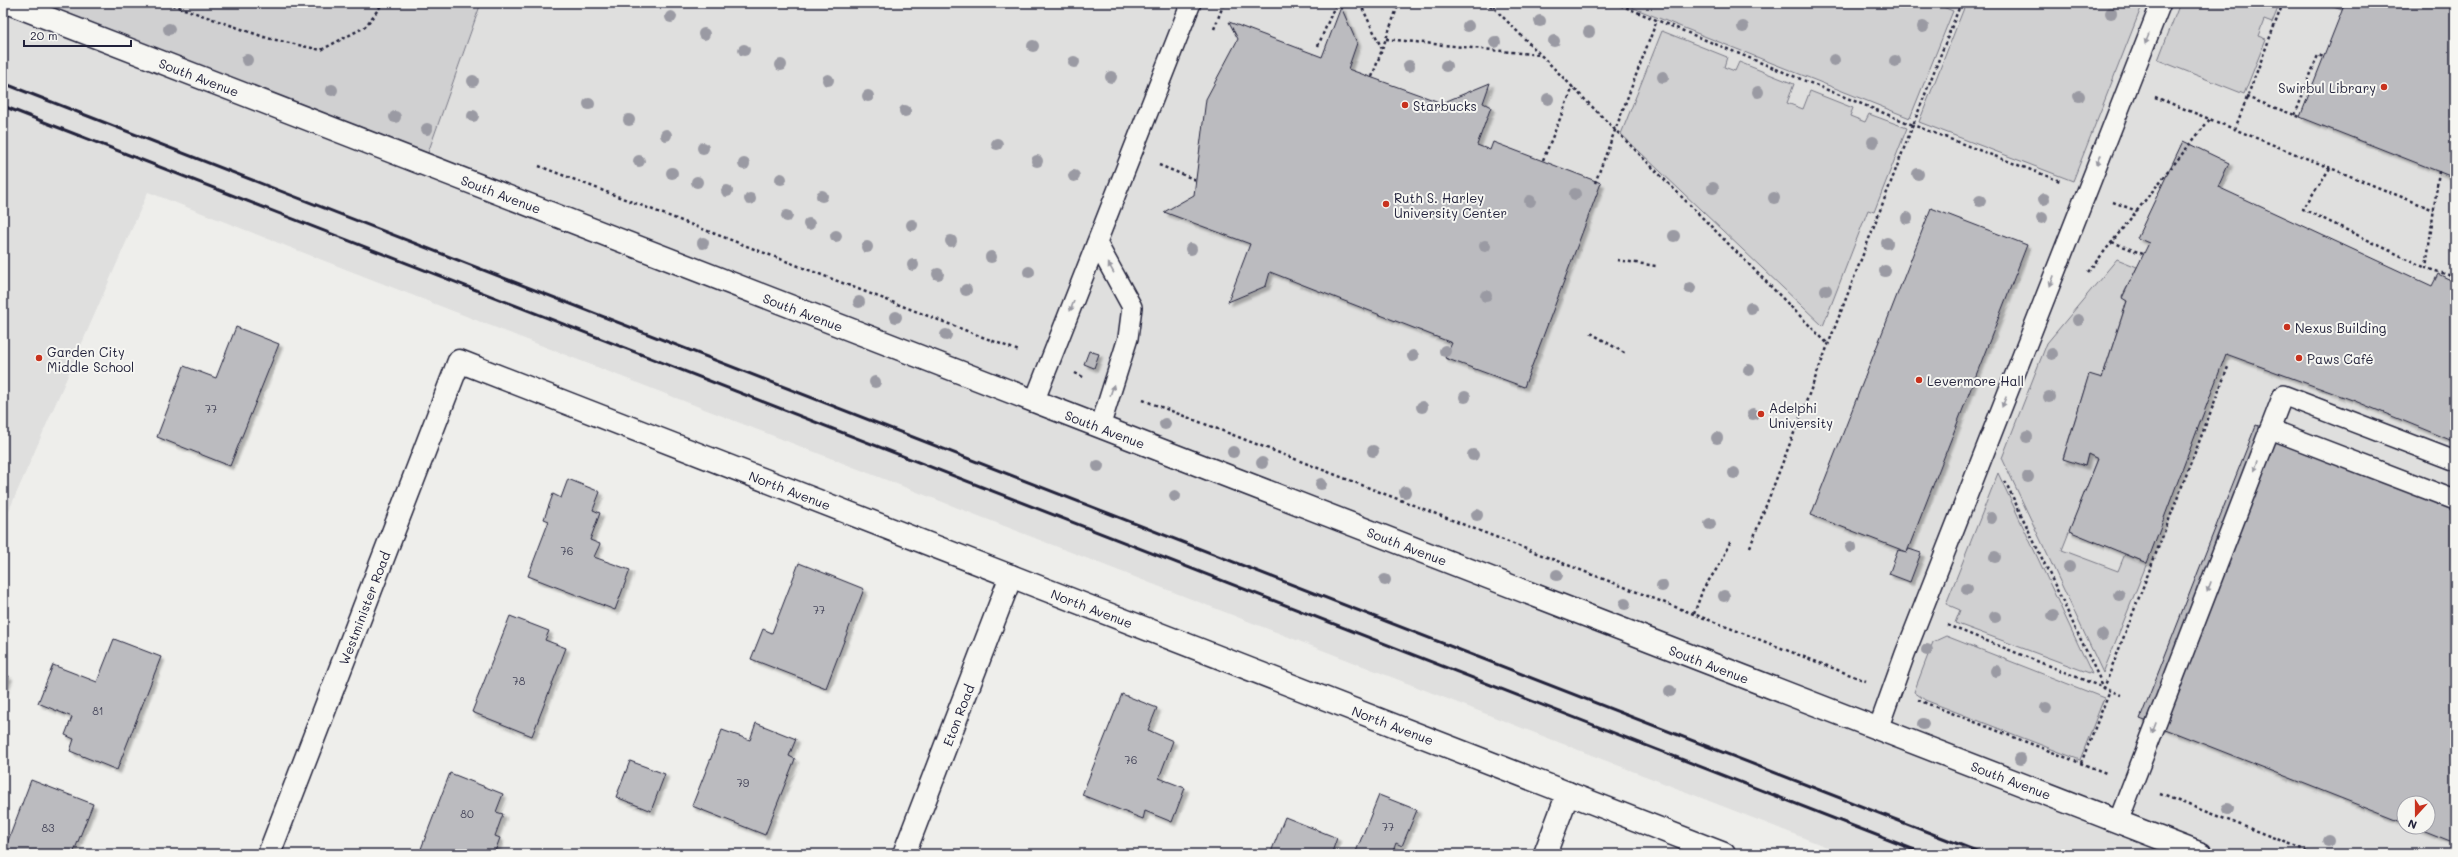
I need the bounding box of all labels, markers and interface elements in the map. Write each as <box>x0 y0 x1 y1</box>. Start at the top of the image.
scale bar <box>24 22 131 48</box>
text: 20 m <box>30 27 58 43</box>
one-way arrow <box>2144 34 2150 45</box>
street label: South Avenue <box>157 54 241 100</box>
place label: Swirbul Library <box>2278 79 2376 96</box>
marker: Swirbul Library <box>2379 82 2389 92</box>
place label: Starbucks <box>1413 97 1477 114</box>
marker: Starbucks <box>1400 100 1410 110</box>
one-way arrow <box>2096 155 2102 167</box>
street label: South Avenue <box>459 171 543 217</box>
place label: Ruth S. Harley University Center <box>1394 189 1507 221</box>
marker: Ruth S. Harley University Center <box>1381 199 1391 209</box>
one-way arrow <box>1107 262 1114 274</box>
one-way arrow <box>2048 276 2054 288</box>
street label: South Avenue <box>761 289 845 335</box>
one-way arrow <box>1069 300 1075 311</box>
place label: Nexus Building <box>2295 319 2386 336</box>
marker: Nexus Building <box>2282 322 2292 332</box>
place label: Garden City Middle School <box>47 343 134 375</box>
place label: Paws Café <box>2307 350 2374 367</box>
marker: Garden City Middle School <box>34 353 44 363</box>
marker: Paws Café <box>2294 353 2304 363</box>
place label: Levermore Hall <box>1927 372 2024 389</box>
marker: Levermore Hall <box>1914 375 1924 385</box>
one-way arrow <box>1109 383 1115 395</box>
one-way arrow <box>2001 397 2007 409</box>
place label: Adelphi University <box>1769 399 1833 431</box>
house number: 77 <box>205 401 217 416</box>
street label: South Avenue <box>1063 406 1147 452</box>
marker: Adelphi University <box>1756 409 1766 419</box>
one-way arrow <box>2253 460 2259 472</box>
street label: North Avenue <box>747 467 833 513</box>
street label: South Avenue <box>1365 523 1449 569</box>
house number: 76 <box>561 543 573 558</box>
street label: Westminister Road <box>335 549 393 667</box>
one-way arrow <box>2206 581 2212 593</box>
street label: North Avenue <box>1049 585 1135 631</box>
house number: 77 <box>813 602 825 617</box>
street label: South Avenue <box>1667 641 1751 687</box>
house number: 78 <box>513 673 526 688</box>
street label: Eton Road <box>938 682 978 748</box>
street label: North Avenue <box>1350 702 1436 748</box>
house number: 81 <box>92 703 104 718</box>
one-way arrow <box>2151 722 2157 734</box>
house number: 76 <box>1125 752 1137 767</box>
street label: South Avenue <box>1969 757 2053 803</box>
house number: 79 <box>737 775 750 790</box>
north arrow <box>2396 795 2436 835</box>
house number: 80 <box>460 806 474 821</box>
text: N <box>2406 816 2419 833</box>
house number: 77 <box>1382 819 1394 834</box>
house number: 83 <box>41 820 55 835</box>

